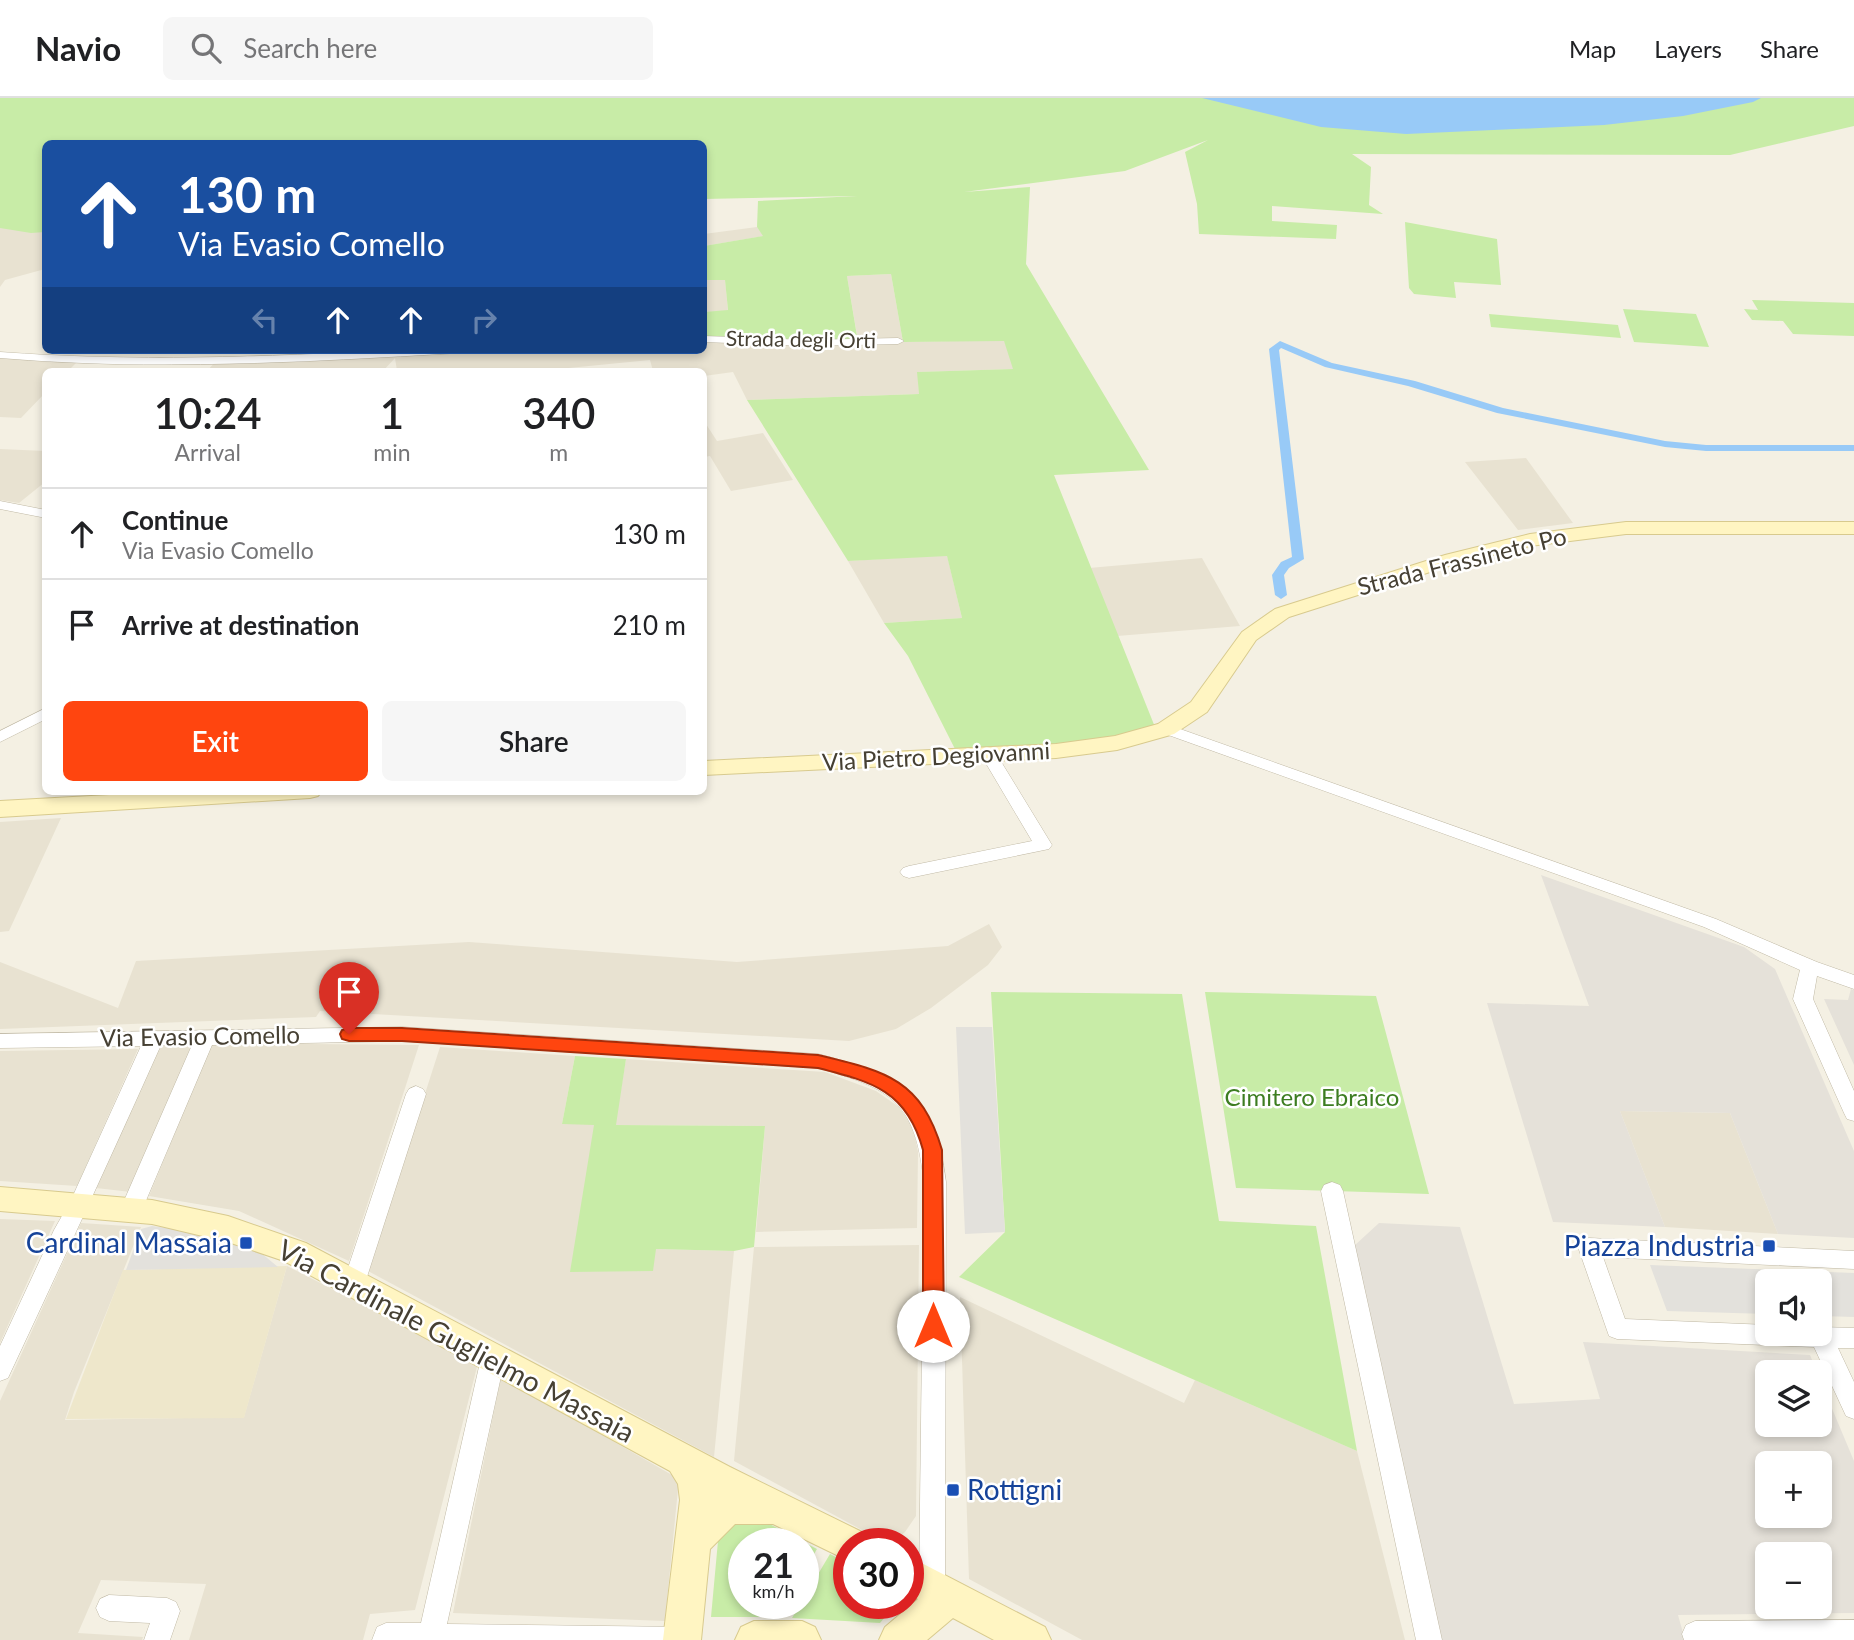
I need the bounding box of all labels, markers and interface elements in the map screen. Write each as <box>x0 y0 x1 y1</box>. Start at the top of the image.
search box <box>163 17 653 80</box>
text: Navio <box>35 28 121 68</box>
icon: search <box>187 29 225 67</box>
text: Search here <box>243 32 377 64</box>
text: Map <box>1569 34 1616 63</box>
text: Layers <box>1654 34 1722 63</box>
text: Share <box>1760 34 1819 63</box>
text: 130 m <box>178 165 316 223</box>
icon: ahead <box>63 168 154 259</box>
text: Via Evasio Comello <box>178 224 445 263</box>
icon: left <box>246 301 284 339</box>
icon: ahead <box>319 301 357 339</box>
icon: ahead <box>392 301 430 339</box>
icon: right <box>465 301 503 339</box>
street label: Strada degli Orti <box>726 325 876 352</box>
text: 10:24 <box>154 388 262 438</box>
text: 1 <box>380 388 404 438</box>
text: 340 <box>522 388 595 438</box>
text: Arrival <box>175 438 241 466</box>
text: min <box>373 438 411 466</box>
text: m <box>549 438 568 466</box>
text: Continue <box>122 504 228 536</box>
icon: ahead <box>63 515 101 553</box>
text: 130 m <box>613 518 686 550</box>
street label: Strada Frassineto Po <box>1354 521 1569 601</box>
text: Via Evasio Comello <box>122 536 314 564</box>
icon: arrive <box>63 606 101 644</box>
text: Arrive at destination <box>122 609 359 641</box>
text: 210 m <box>613 609 686 641</box>
button: Exit <box>63 701 368 781</box>
button: Share <box>382 701 686 781</box>
street label: Via Pietro Degiovanni <box>821 735 1051 776</box>
pin <box>319 962 379 1034</box>
icon: arrive <box>330 973 368 1011</box>
street label: Via Evasio Comello <box>100 1019 300 1052</box>
park label: Cimitero Ebraico <box>1225 1082 1399 1111</box>
place label: Cardinal Massaia <box>26 1225 232 1259</box>
place label: Piazza Industria <box>1564 1228 1755 1262</box>
street label: Via Cardinale Guglielmo Massaia <box>272 1231 641 1449</box>
marker: Cardinal Massaia <box>238 1235 254 1251</box>
marker: Piazza Industria <box>1761 1238 1777 1254</box>
map controls <box>1755 1269 1832 1619</box>
button: sound <box>1755 1269 1832 1346</box>
position arrow <box>896 1289 970 1363</box>
button: layers <box>1755 1360 1832 1437</box>
button: + <box>1755 1451 1832 1528</box>
place label: Rottigni <box>967 1472 1062 1506</box>
marker: Rottigni <box>945 1482 961 1498</box>
speed limit sign: 30 <box>833 1528 924 1619</box>
button: − <box>1755 1542 1832 1619</box>
text: 21 <box>753 1543 794 1585</box>
text: km/h <box>752 1580 795 1602</box>

